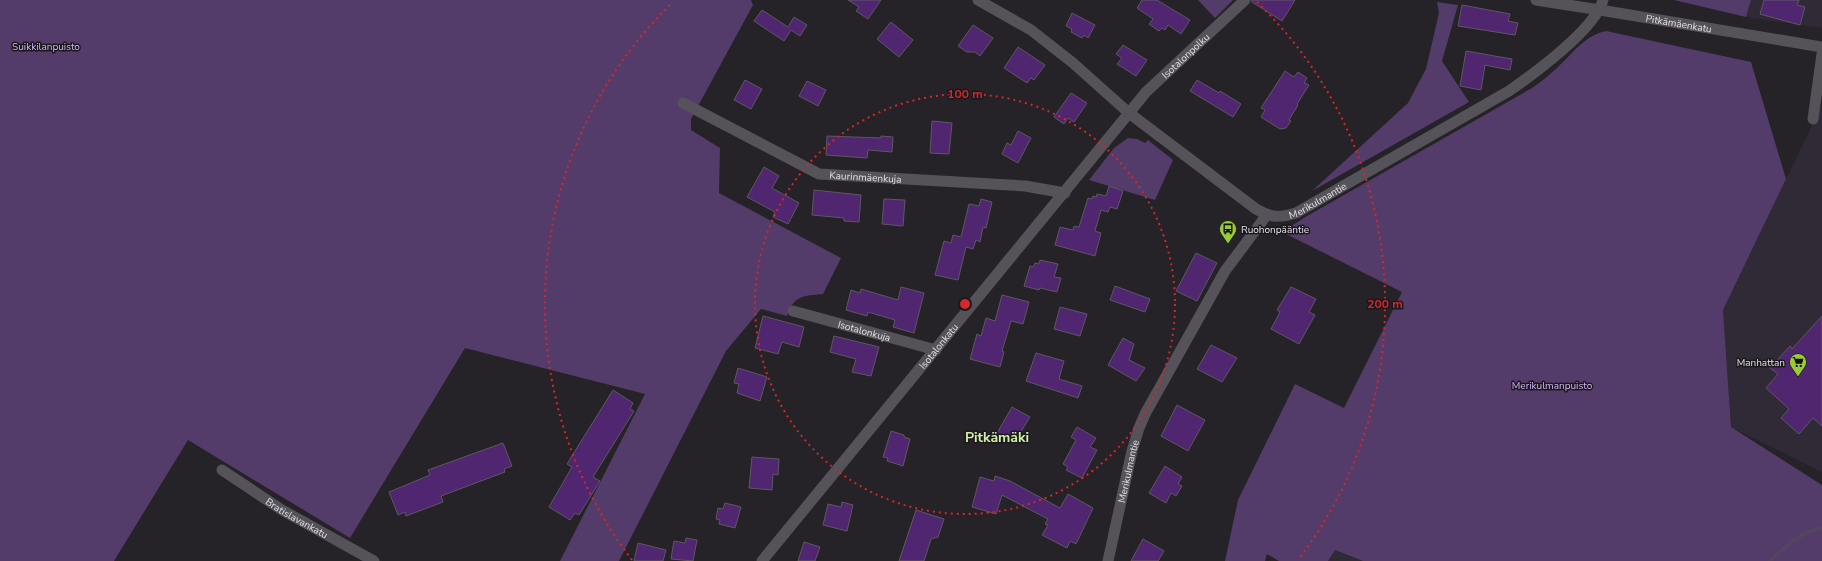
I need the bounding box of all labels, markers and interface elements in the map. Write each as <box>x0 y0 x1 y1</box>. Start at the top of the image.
street label: Pitkämäenkatu <box>1645 12 1713 37</box>
street label: Isotalonpolku <box>1159 30 1213 82</box>
park label: Suikkilanpuisto <box>12 40 80 54</box>
text: 100 m <box>947 86 983 102</box>
street label: Kaurinmäenkuja <box>829 169 902 187</box>
street label: Merikulmantie <box>1287 180 1349 223</box>
bus stop icon: Ruohonpääntie <box>1218 219 1238 244</box>
place label: Ruohonpääntie <box>1241 223 1309 237</box>
text: 200 m <box>1367 296 1403 312</box>
centre of rings <box>958 297 972 311</box>
street label: Isotalonkuja <box>836 318 892 345</box>
street label: Isotalonkatu <box>916 321 962 372</box>
supermarket icon: Manhattan <box>1788 352 1808 377</box>
place label: Manhattan <box>1737 356 1785 370</box>
park label: Merikulmanpuisto <box>1512 379 1593 393</box>
district label: Pitkämäki <box>965 428 1029 447</box>
street label: Merikulmantie <box>1115 438 1143 504</box>
street label: Bratislavankatu <box>263 495 330 542</box>

